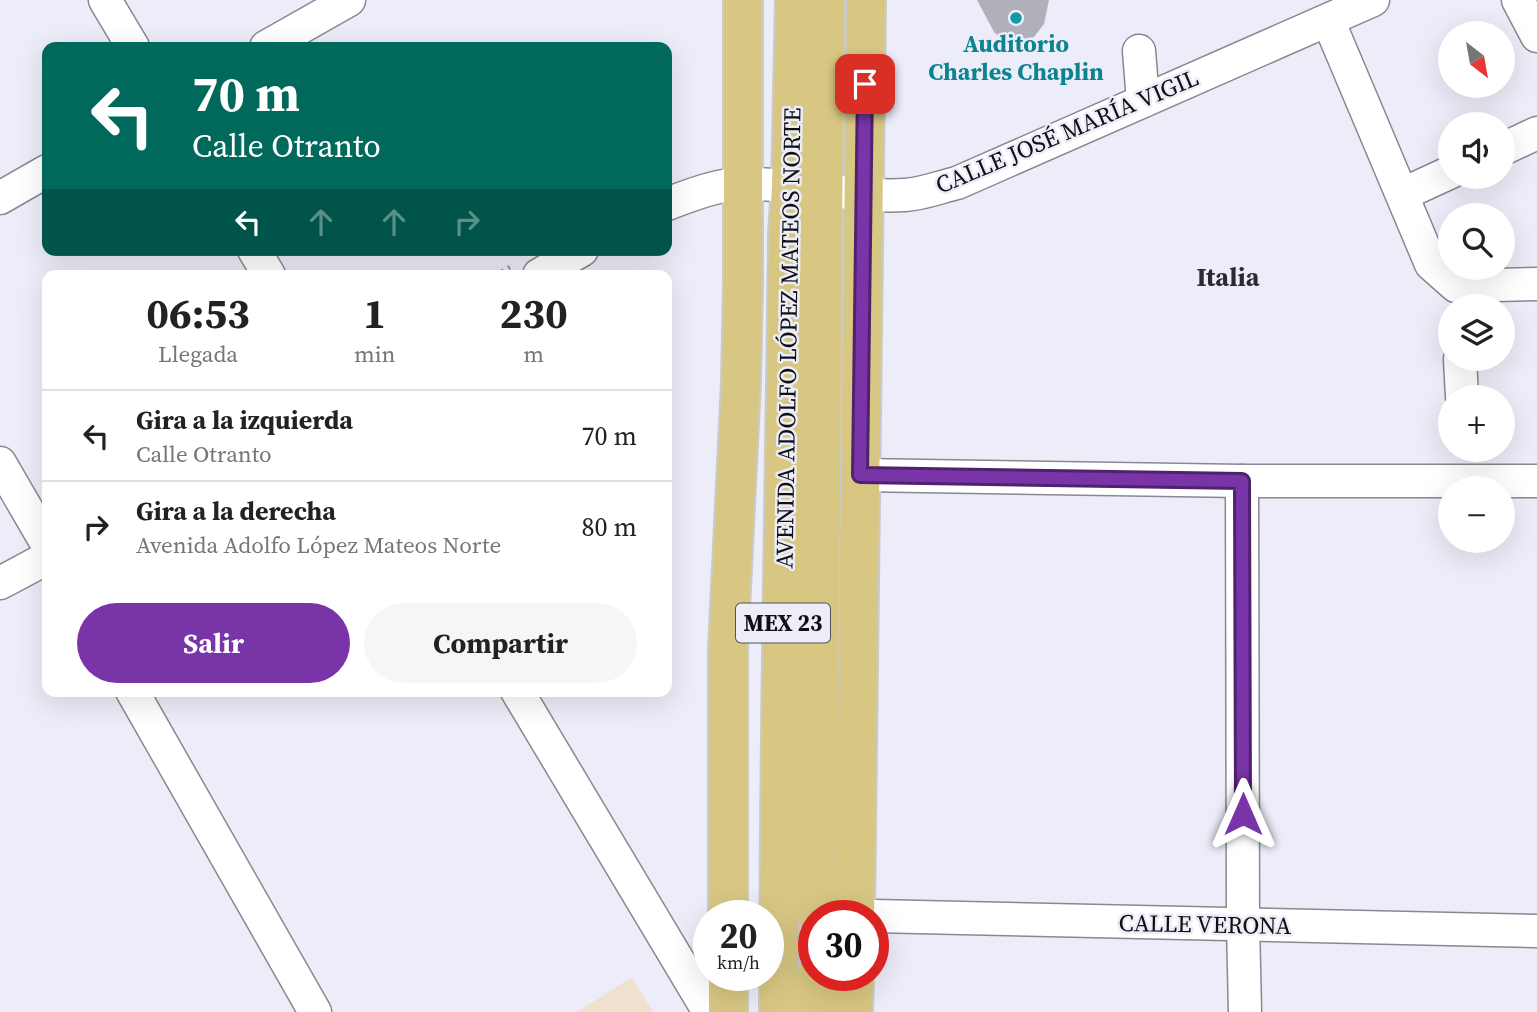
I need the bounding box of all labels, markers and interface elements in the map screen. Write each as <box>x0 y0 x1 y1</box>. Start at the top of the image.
marker: Auditorio Charles Chaplin <box>1008 10 1024 26</box>
north arrow <box>1438 21 1516 98</box>
map controls <box>1438 21 1515 553</box>
place label: Auditorio Charles Chaplin <box>928 27 1104 88</box>
pin <box>835 54 895 114</box>
text: 70 m <box>192 60 300 127</box>
street label: CALLE JOSÉ MARÍA VIGIL <box>930 61 1204 201</box>
icon: arrive <box>846 65 884 103</box>
icon: left <box>77 70 168 161</box>
street label: AVENIDA ADOLFO LÓPEZ MATEOS NORTE <box>767 107 809 569</box>
button: sound <box>1438 112 1515 189</box>
text: Calle Otranto <box>192 124 381 168</box>
icon: left <box>229 203 267 241</box>
icon: ahead <box>302 203 340 241</box>
icon: ahead <box>375 203 413 241</box>
icon: right <box>448 203 486 241</box>
button: search <box>1438 203 1515 280</box>
district label: Italia <box>1196 259 1260 295</box>
text: 06:53 <box>146 284 250 342</box>
text: 1 <box>363 284 386 342</box>
text: 230 <box>500 284 568 342</box>
button: layers <box>1438 294 1515 371</box>
text: Llegada <box>158 338 238 370</box>
text: min <box>354 338 395 370</box>
text: m <box>523 338 544 370</box>
button: + <box>1438 385 1515 462</box>
text: Gira a la izquierda <box>136 402 353 438</box>
icon: left <box>77 417 115 455</box>
text: 70 m <box>582 418 637 454</box>
text: Calle Otranto <box>136 438 272 470</box>
button: − <box>1438 476 1515 553</box>
text: Gira a la derecha <box>136 493 336 529</box>
icon: right <box>77 508 115 546</box>
text: 80 m <box>582 509 637 545</box>
text: Avenida Adolfo López Mateos Norte <box>136 529 501 561</box>
button: Salir <box>77 603 350 683</box>
button: Compartir <box>364 603 637 683</box>
road number: MEX 23 <box>736 604 830 642</box>
position arrow <box>1206 777 1280 851</box>
speed limit sign: 30 <box>798 900 889 991</box>
street label: CALLE VERONA <box>1118 906 1292 942</box>
text: 20 <box>720 912 757 960</box>
text: km/h <box>717 950 760 975</box>

